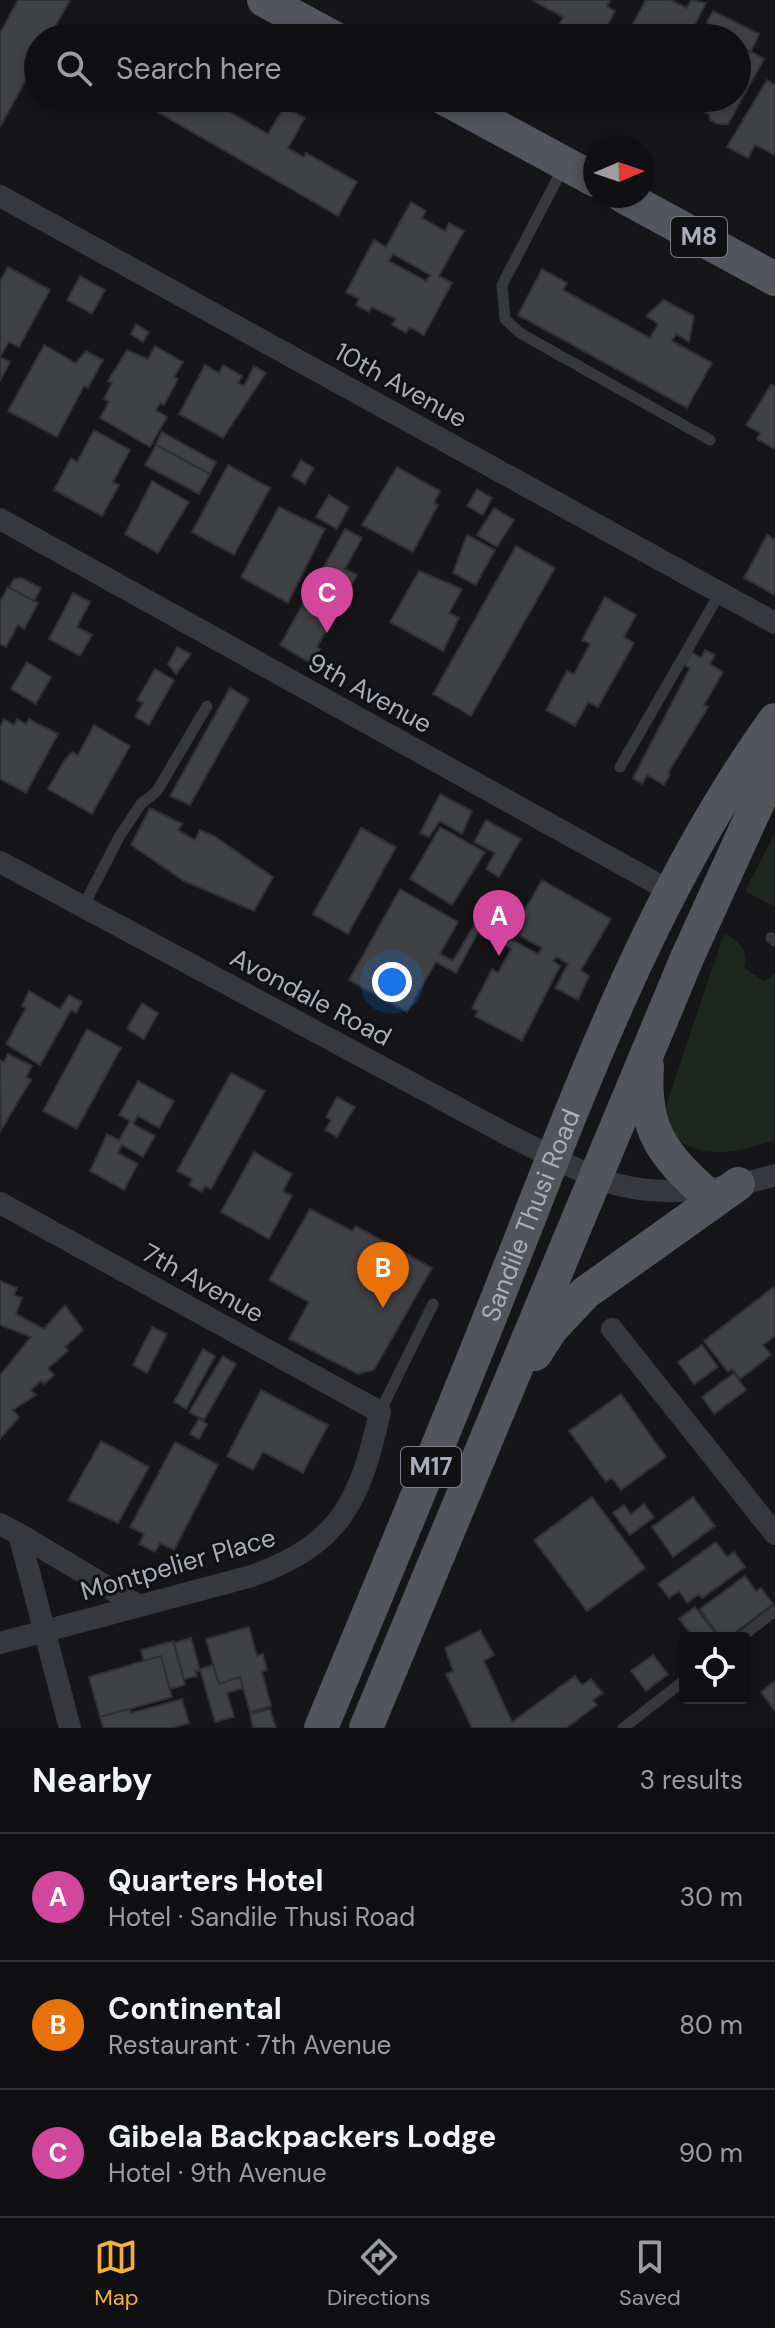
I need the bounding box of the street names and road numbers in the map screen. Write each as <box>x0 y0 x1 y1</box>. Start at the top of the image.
road number: M8 <box>671 217 727 257</box>
street label: 10th Avenue <box>329 335 473 435</box>
street label: 9th Avenue <box>302 645 438 741</box>
street label: Avondale Road <box>225 940 397 1054</box>
street label: Sandile Thusi Road <box>473 1104 588 1326</box>
street label: 7th Avenue <box>136 1236 270 1330</box>
road number: M17 <box>401 1447 461 1487</box>
street label: Montpelier Place <box>76 1520 280 1608</box>

